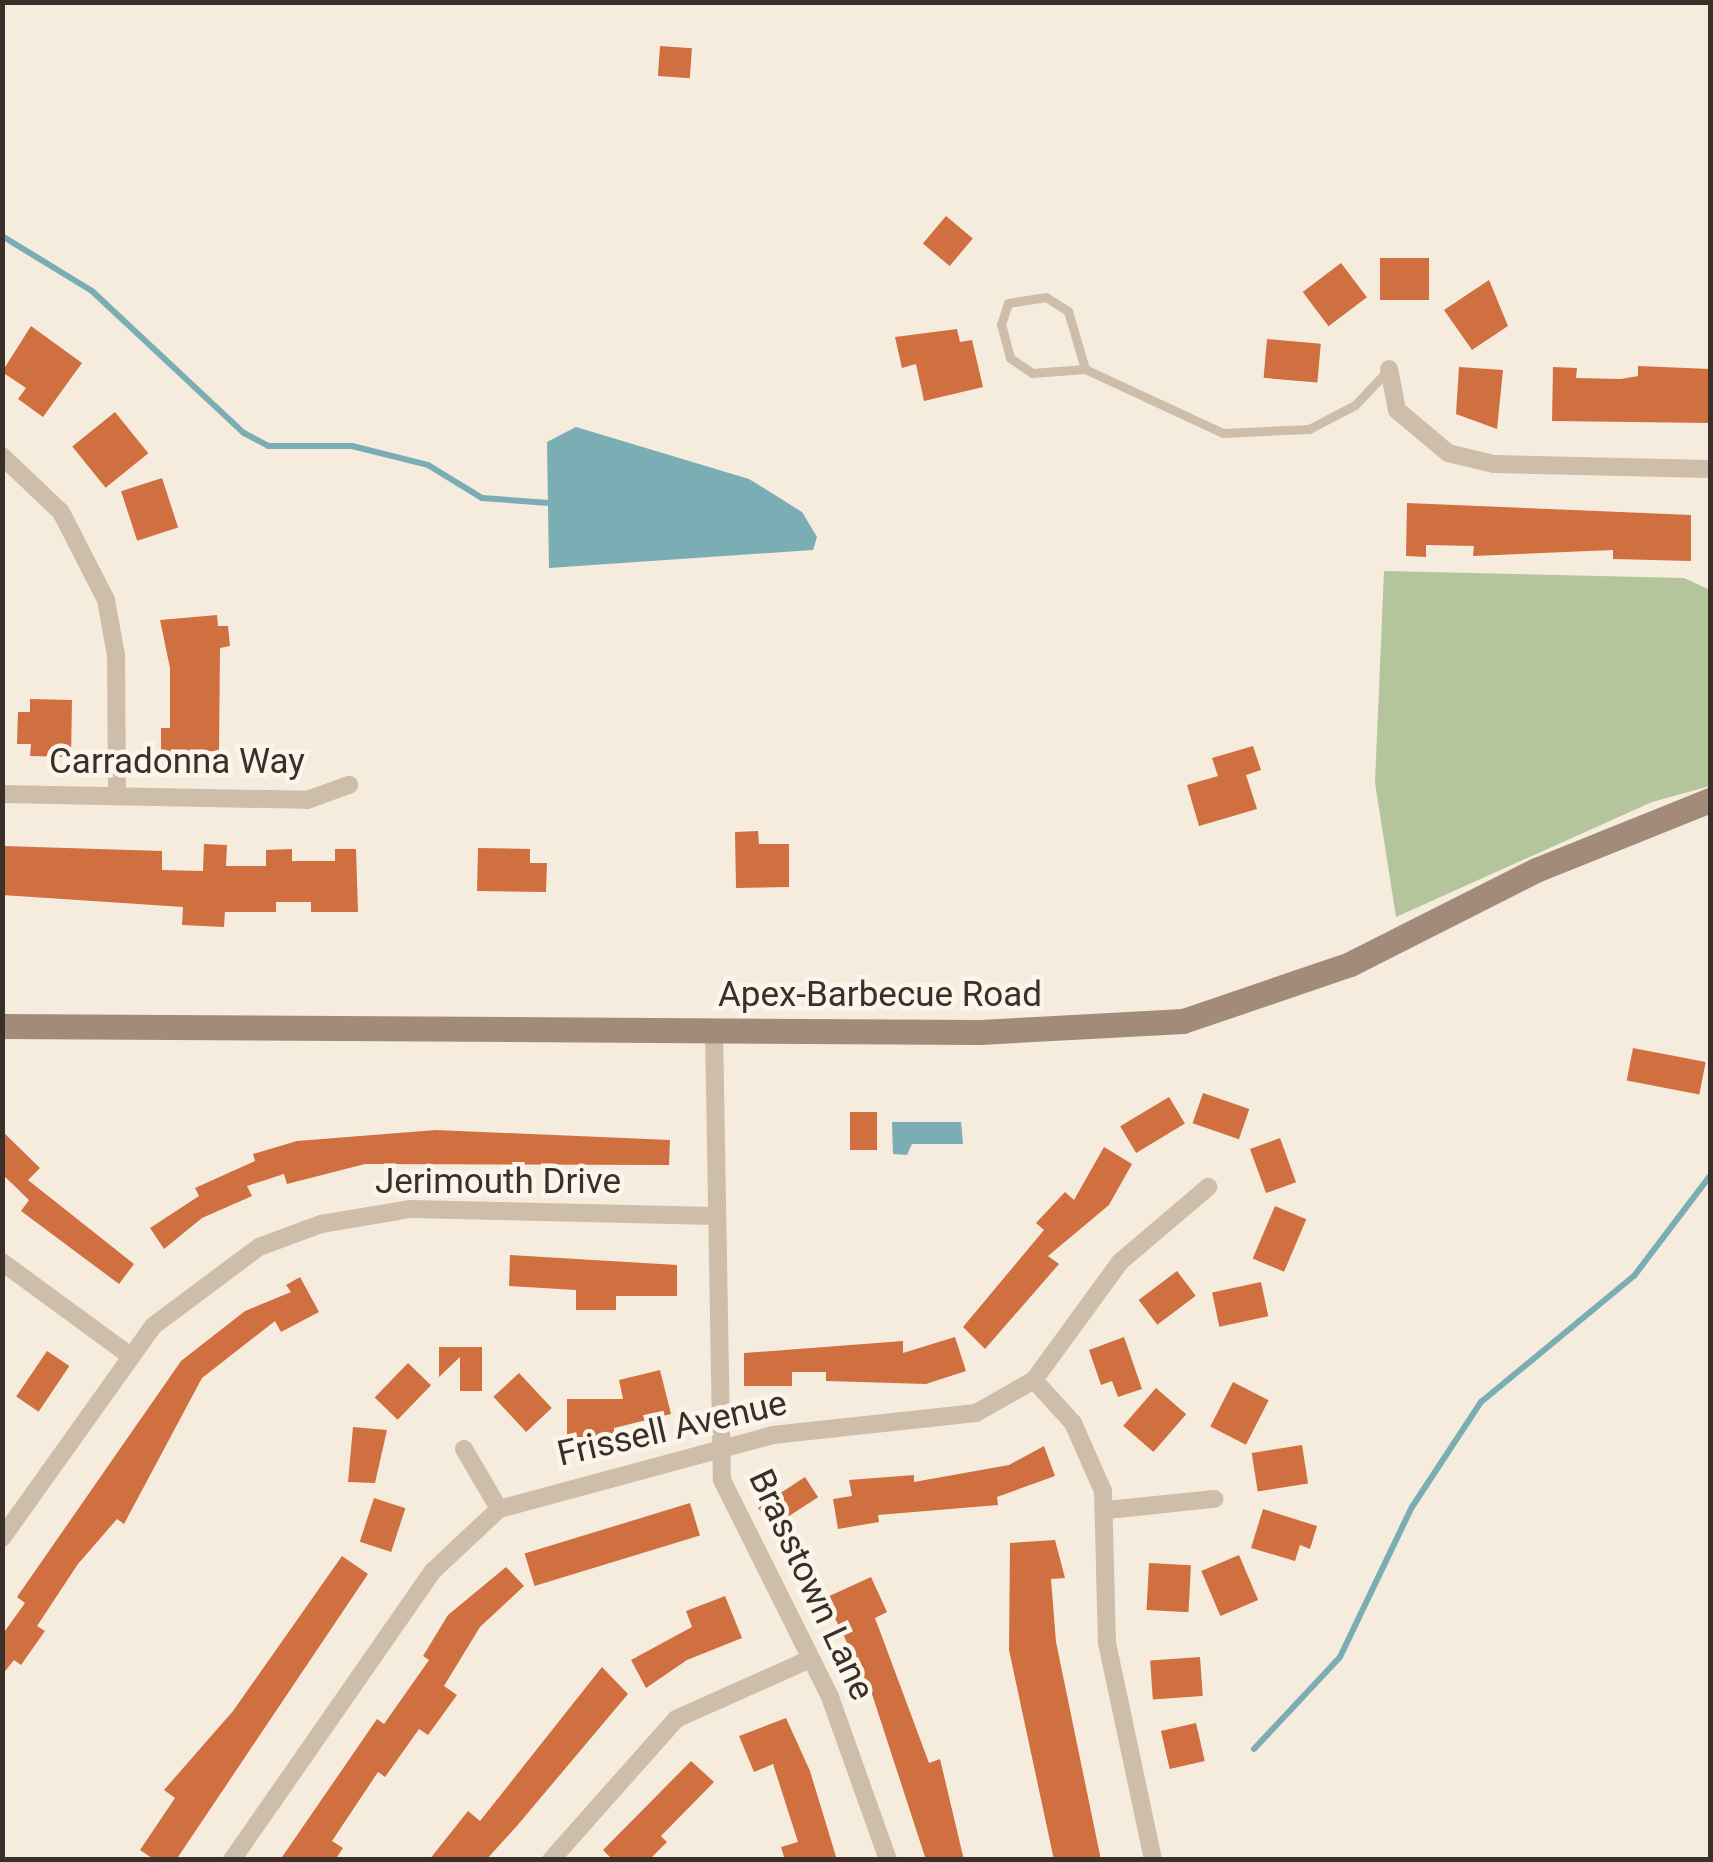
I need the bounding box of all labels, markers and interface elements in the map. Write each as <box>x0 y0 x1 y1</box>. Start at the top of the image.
street label: Carradonna Way <box>49 741 305 783</box>
street label: Apex-Barbecue Road <box>718 974 1042 1016</box>
street label: Jerimouth Drive <box>375 1161 621 1203</box>
street label: Frissell Avenue <box>553 1382 791 1476</box>
street label: Brasstown Lane <box>739 1463 883 1707</box>

